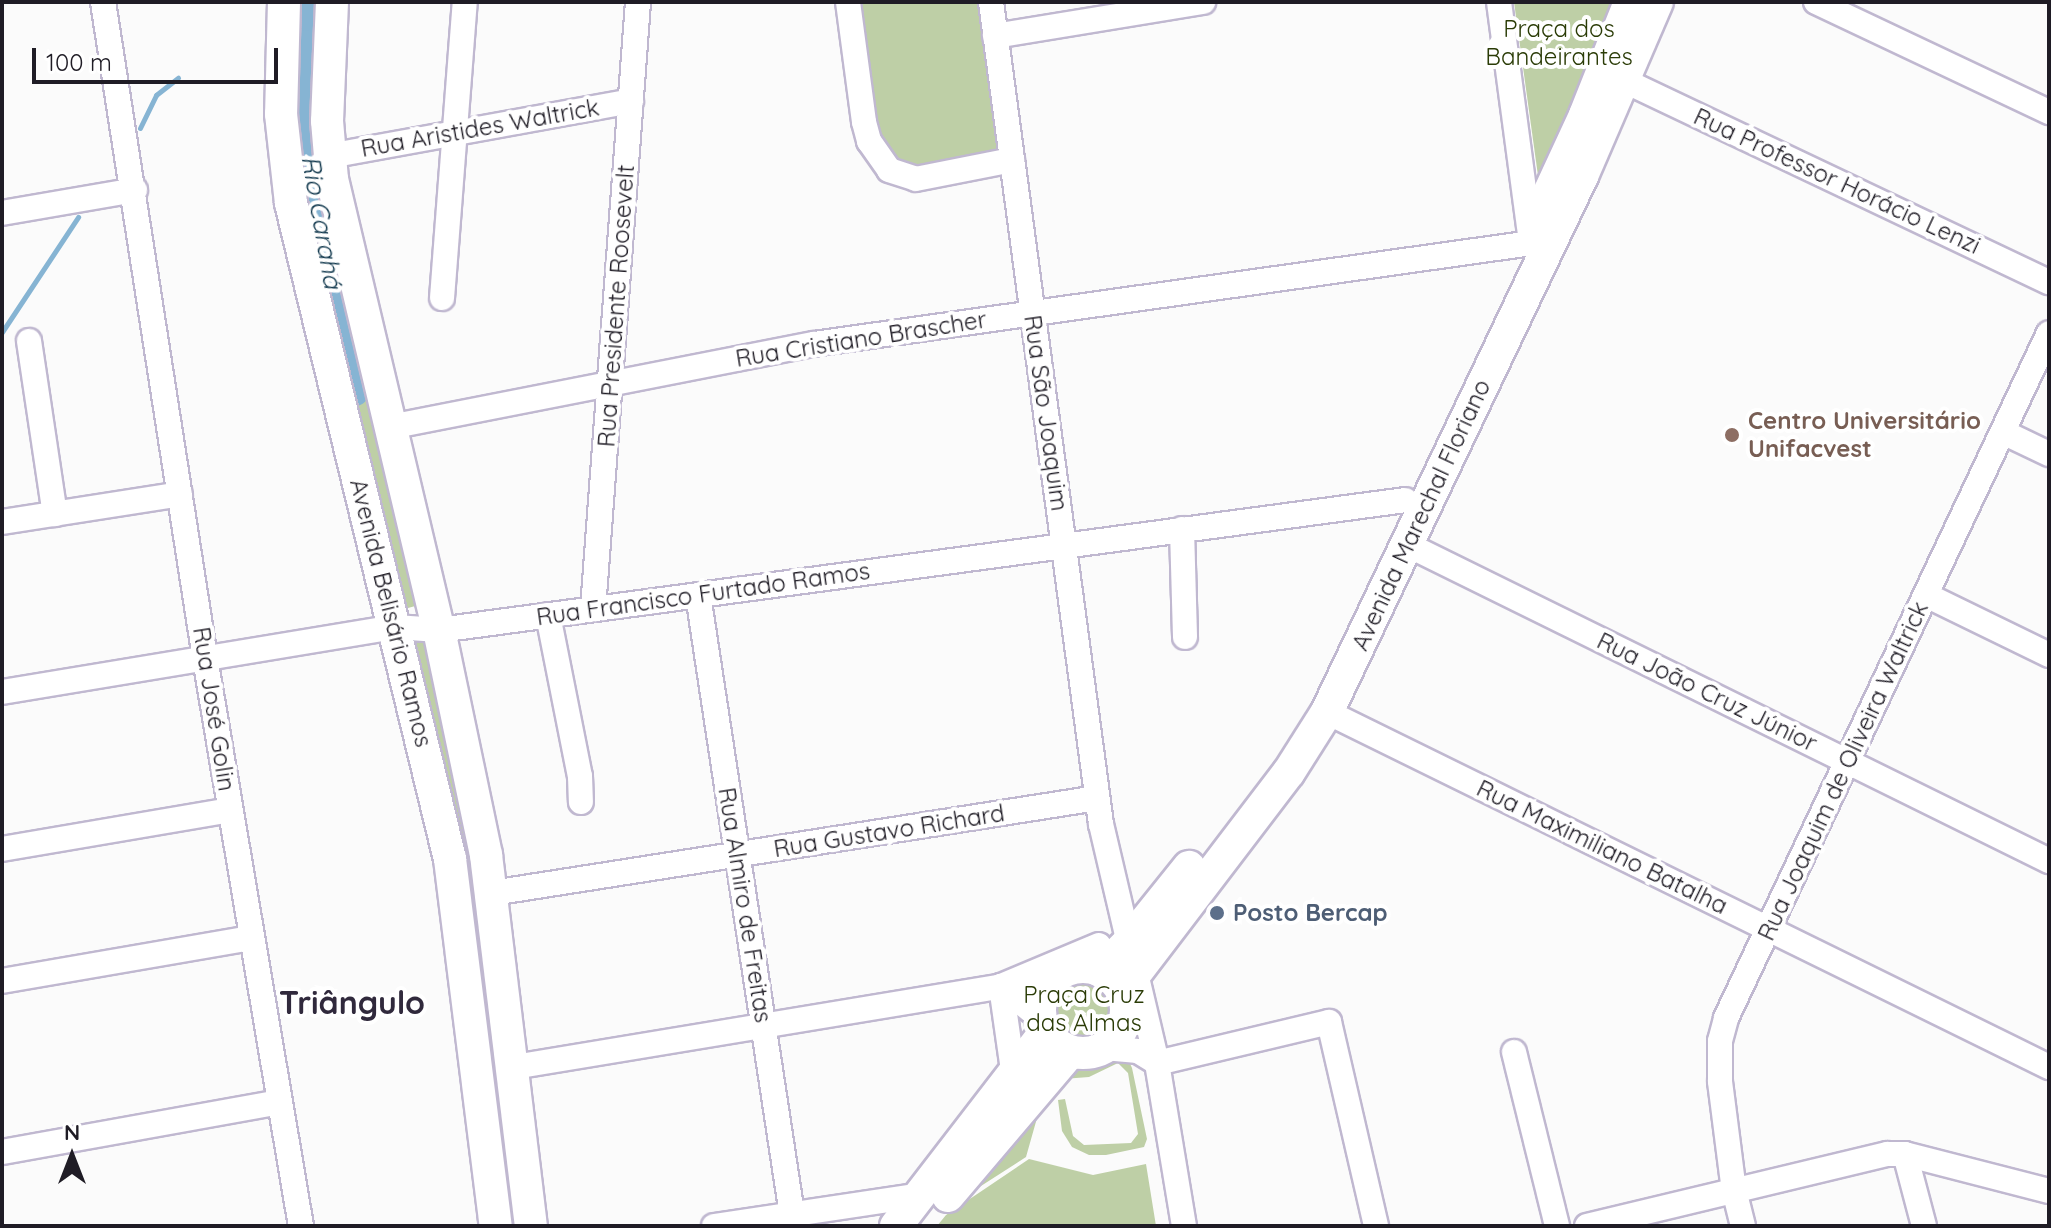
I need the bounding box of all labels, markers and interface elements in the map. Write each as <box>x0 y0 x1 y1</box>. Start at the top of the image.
park label: Praça dos Bandeirantes <box>1485 15 1633 71</box>
scale bar <box>36 32 282 82</box>
text: 100 m <box>46 47 112 77</box>
street label: Rua Aristides Waltrick <box>358 93 602 163</box>
street label: Rua Professor Horácio Lenzi <box>1689 102 1985 260</box>
water label: Rio Carahá <box>295 153 349 291</box>
street label: Rua Presidente Roosevelt <box>592 164 640 448</box>
street label: Rua Cristiano Brascher <box>733 305 989 373</box>
street label: Rua São Joaquim <box>1018 313 1074 513</box>
street label: Avenida Marechal Floriano <box>1345 375 1497 655</box>
place label: Centro Universitário Unifacvest <box>1748 407 1981 463</box>
marker: Centro Universitário Unifacvest <box>1723 426 1741 444</box>
street label: Avenida Belisário Ramos <box>344 476 438 750</box>
street label: Rua Francisco Furtado Ramos <box>534 556 872 632</box>
street label: Rua Joaquim de Oliveira Waltrick <box>1752 597 1934 945</box>
street label: Rua José Golin <box>187 625 241 793</box>
street label: Rua João Cruz Júnior <box>1592 626 1822 758</box>
street label: Rua Maximiliano Batalha <box>1472 774 1732 920</box>
street label: Rua Almiro de Freitas <box>712 785 778 1025</box>
street label: Rua Gustavo Richard <box>772 799 1006 863</box>
place label: Posto Bercap <box>1233 899 1388 927</box>
marker: Posto Bercap <box>1208 904 1226 922</box>
park label: Praça Cruz das Almas <box>1023 981 1145 1037</box>
district label: Triângulo <box>279 983 425 1021</box>
north arrow <box>32 1116 112 1196</box>
text: N <box>64 1118 80 1146</box>

